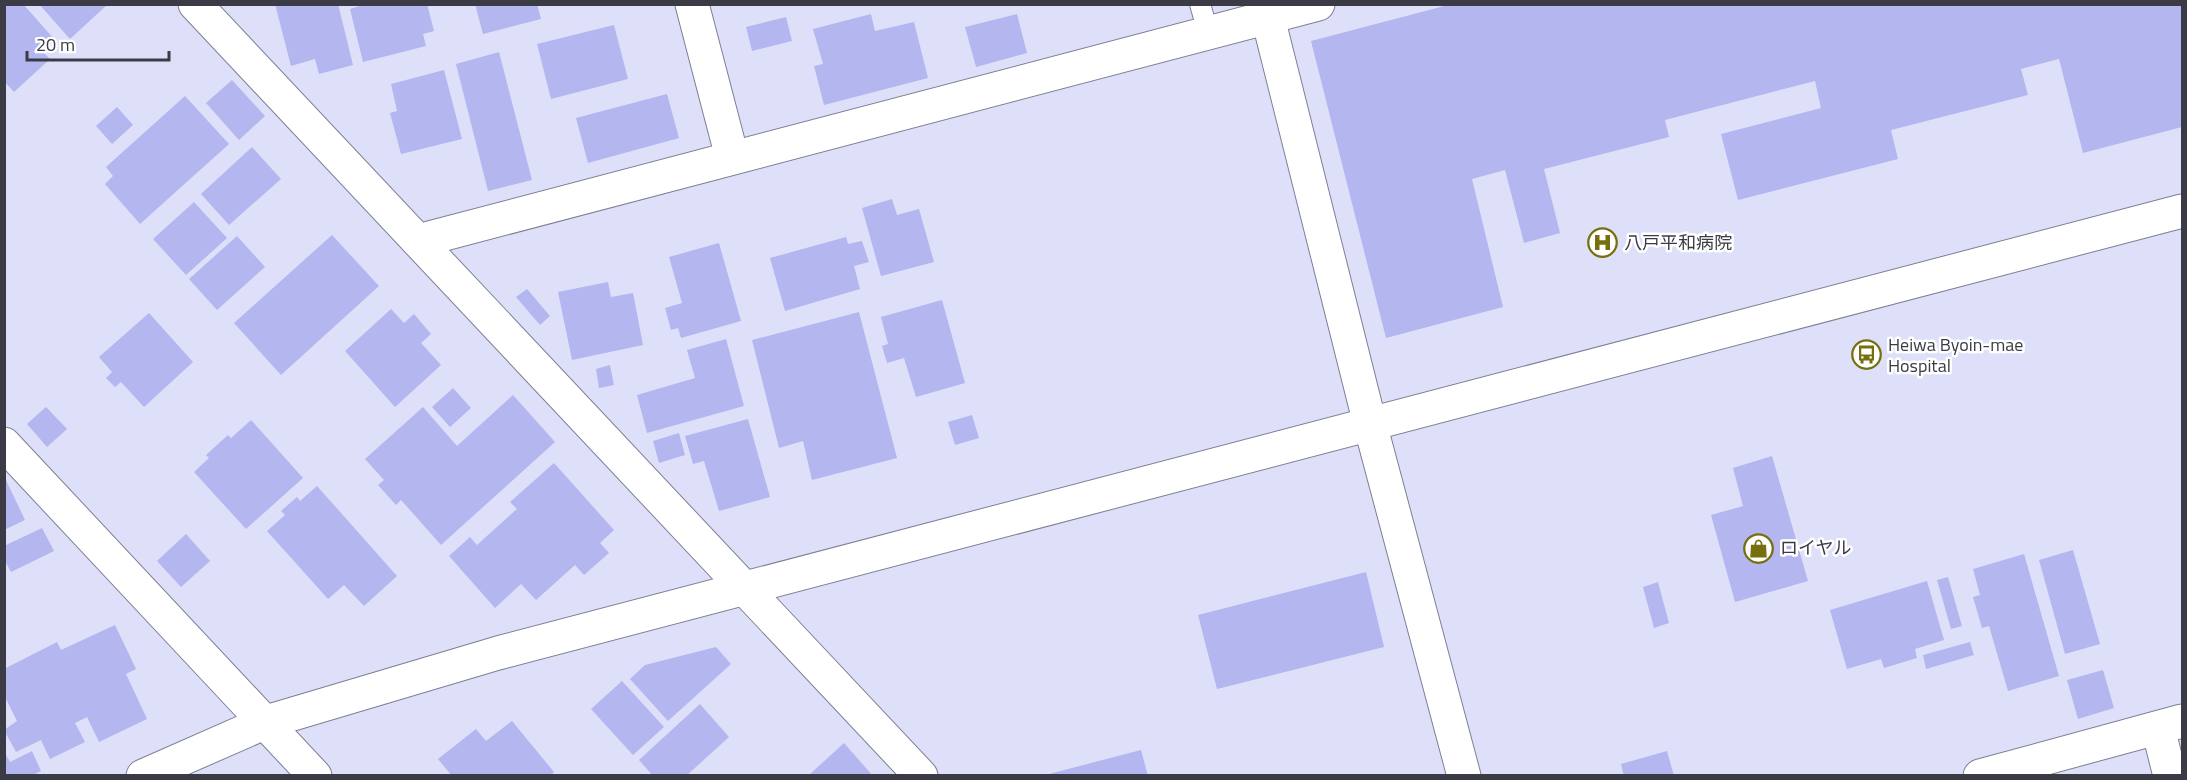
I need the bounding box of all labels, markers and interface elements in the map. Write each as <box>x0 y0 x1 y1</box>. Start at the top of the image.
scale bar <box>27 24 170 62</box>
text: 20 m <box>36 31 75 58</box>
hospital icon: 八戸平和病院 <box>1587 227 1619 259</box>
place label: 八戸平和病院 <box>1624 229 1732 256</box>
place label: Heiwa Byoin-mae Hospital <box>1888 331 2023 379</box>
bus stop icon: Heiwa Byoin-mae Hospital <box>1851 339 1883 371</box>
shop icon: ロイヤル <box>1743 532 1775 564</box>
place label: ロイヤル <box>1780 534 1851 561</box>

